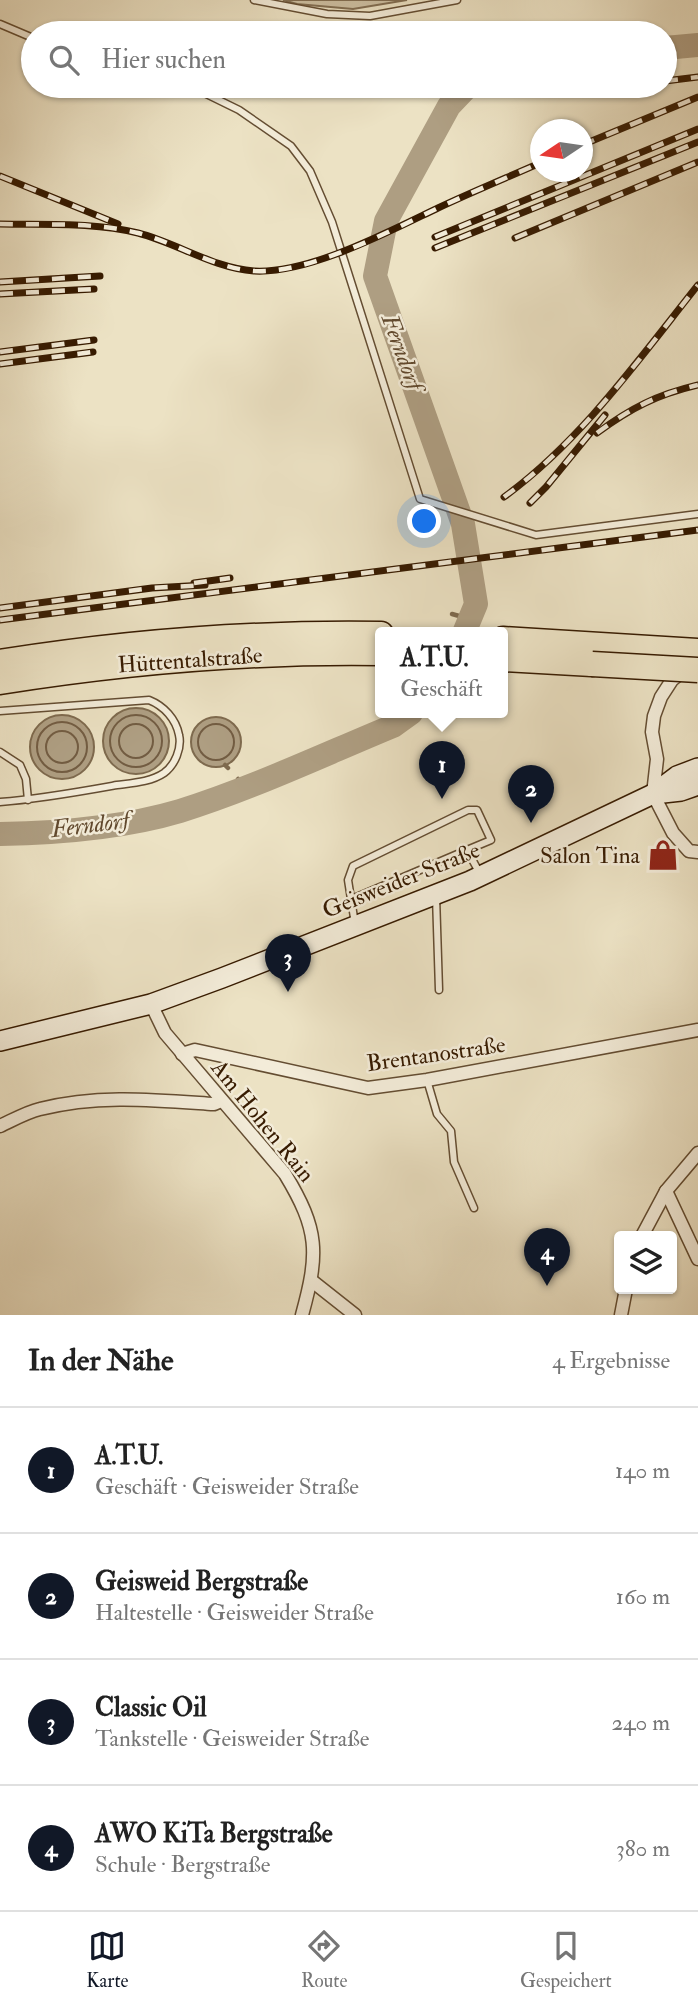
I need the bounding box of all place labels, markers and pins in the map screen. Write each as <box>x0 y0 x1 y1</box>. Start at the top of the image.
pin: 1 <box>419 741 465 799</box>
pin: 2 <box>508 765 554 823</box>
shop icon: Salon Tina <box>646 838 680 872</box>
place label: Salon Tina <box>540 841 641 870</box>
pin: 3 <box>265 934 311 992</box>
pin: 4 <box>524 1228 570 1286</box>

